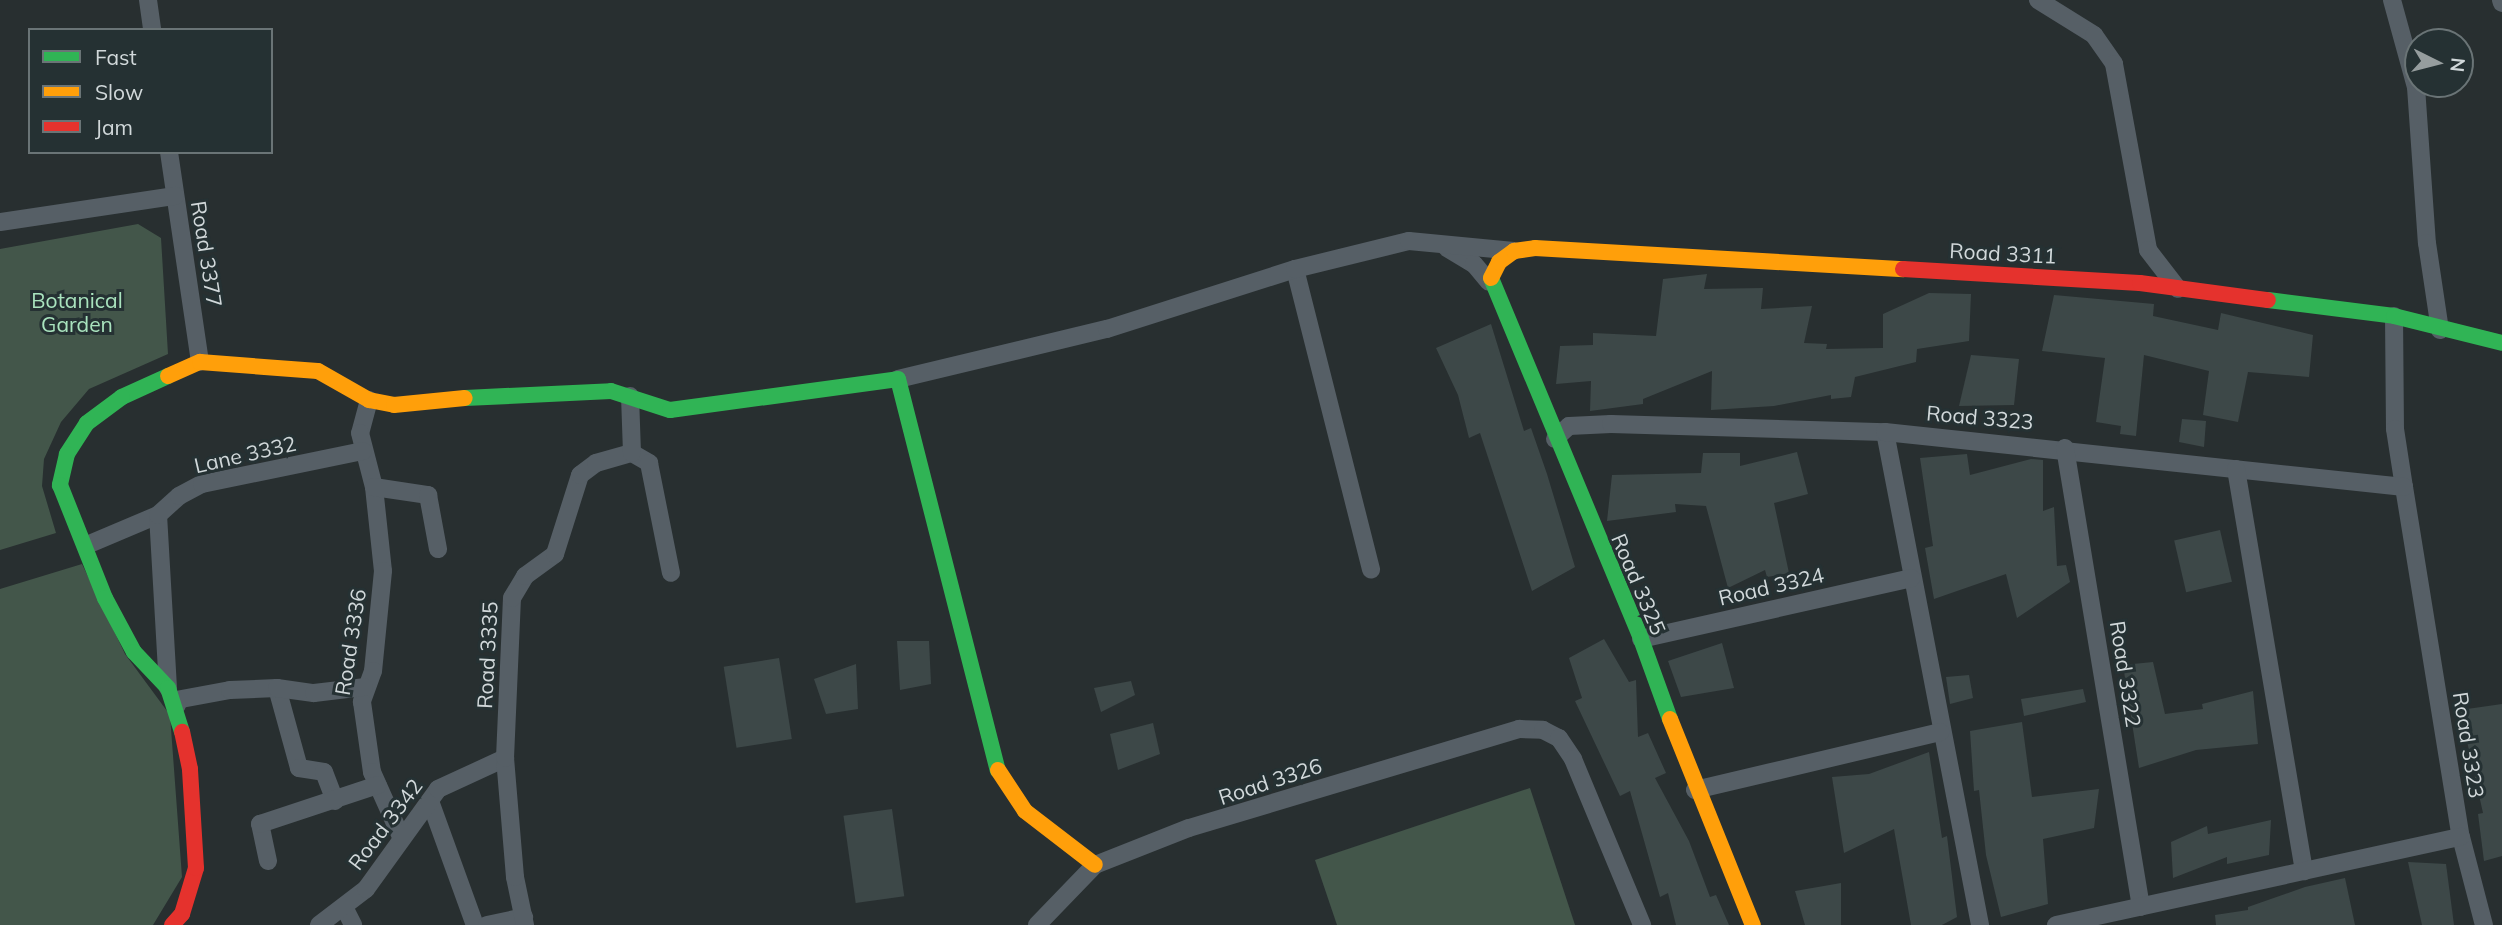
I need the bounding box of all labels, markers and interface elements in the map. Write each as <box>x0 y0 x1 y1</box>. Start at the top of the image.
legend <box>28 28 273 154</box>
north arrow <box>2404 28 2474 98</box>
text: Fast <box>95 44 137 70</box>
text: N <box>2445 57 2471 73</box>
text: Slow <box>95 79 143 105</box>
text: Jam <box>95 114 133 140</box>
street label: Road 3377 <box>186 199 228 309</box>
street label: Road 3311 <box>1949 238 2057 268</box>
park label: Botanical Garden <box>31 287 123 337</box>
street label: Road 3323 <box>1925 400 2035 434</box>
street label: Lane 3332 <box>192 430 298 478</box>
street label: Road 3325 <box>1606 530 1672 638</box>
street label: Road 3324 <box>1716 562 1826 610</box>
street label: Road 3336 <box>329 587 371 697</box>
street label: Road 3335 <box>472 601 502 709</box>
street label: Road 3322 <box>2105 619 2147 729</box>
street label: Road 3323 <box>2448 690 2490 800</box>
street label: Road 3326 <box>1215 752 1325 810</box>
street label: Road 3342 <box>343 774 427 874</box>

